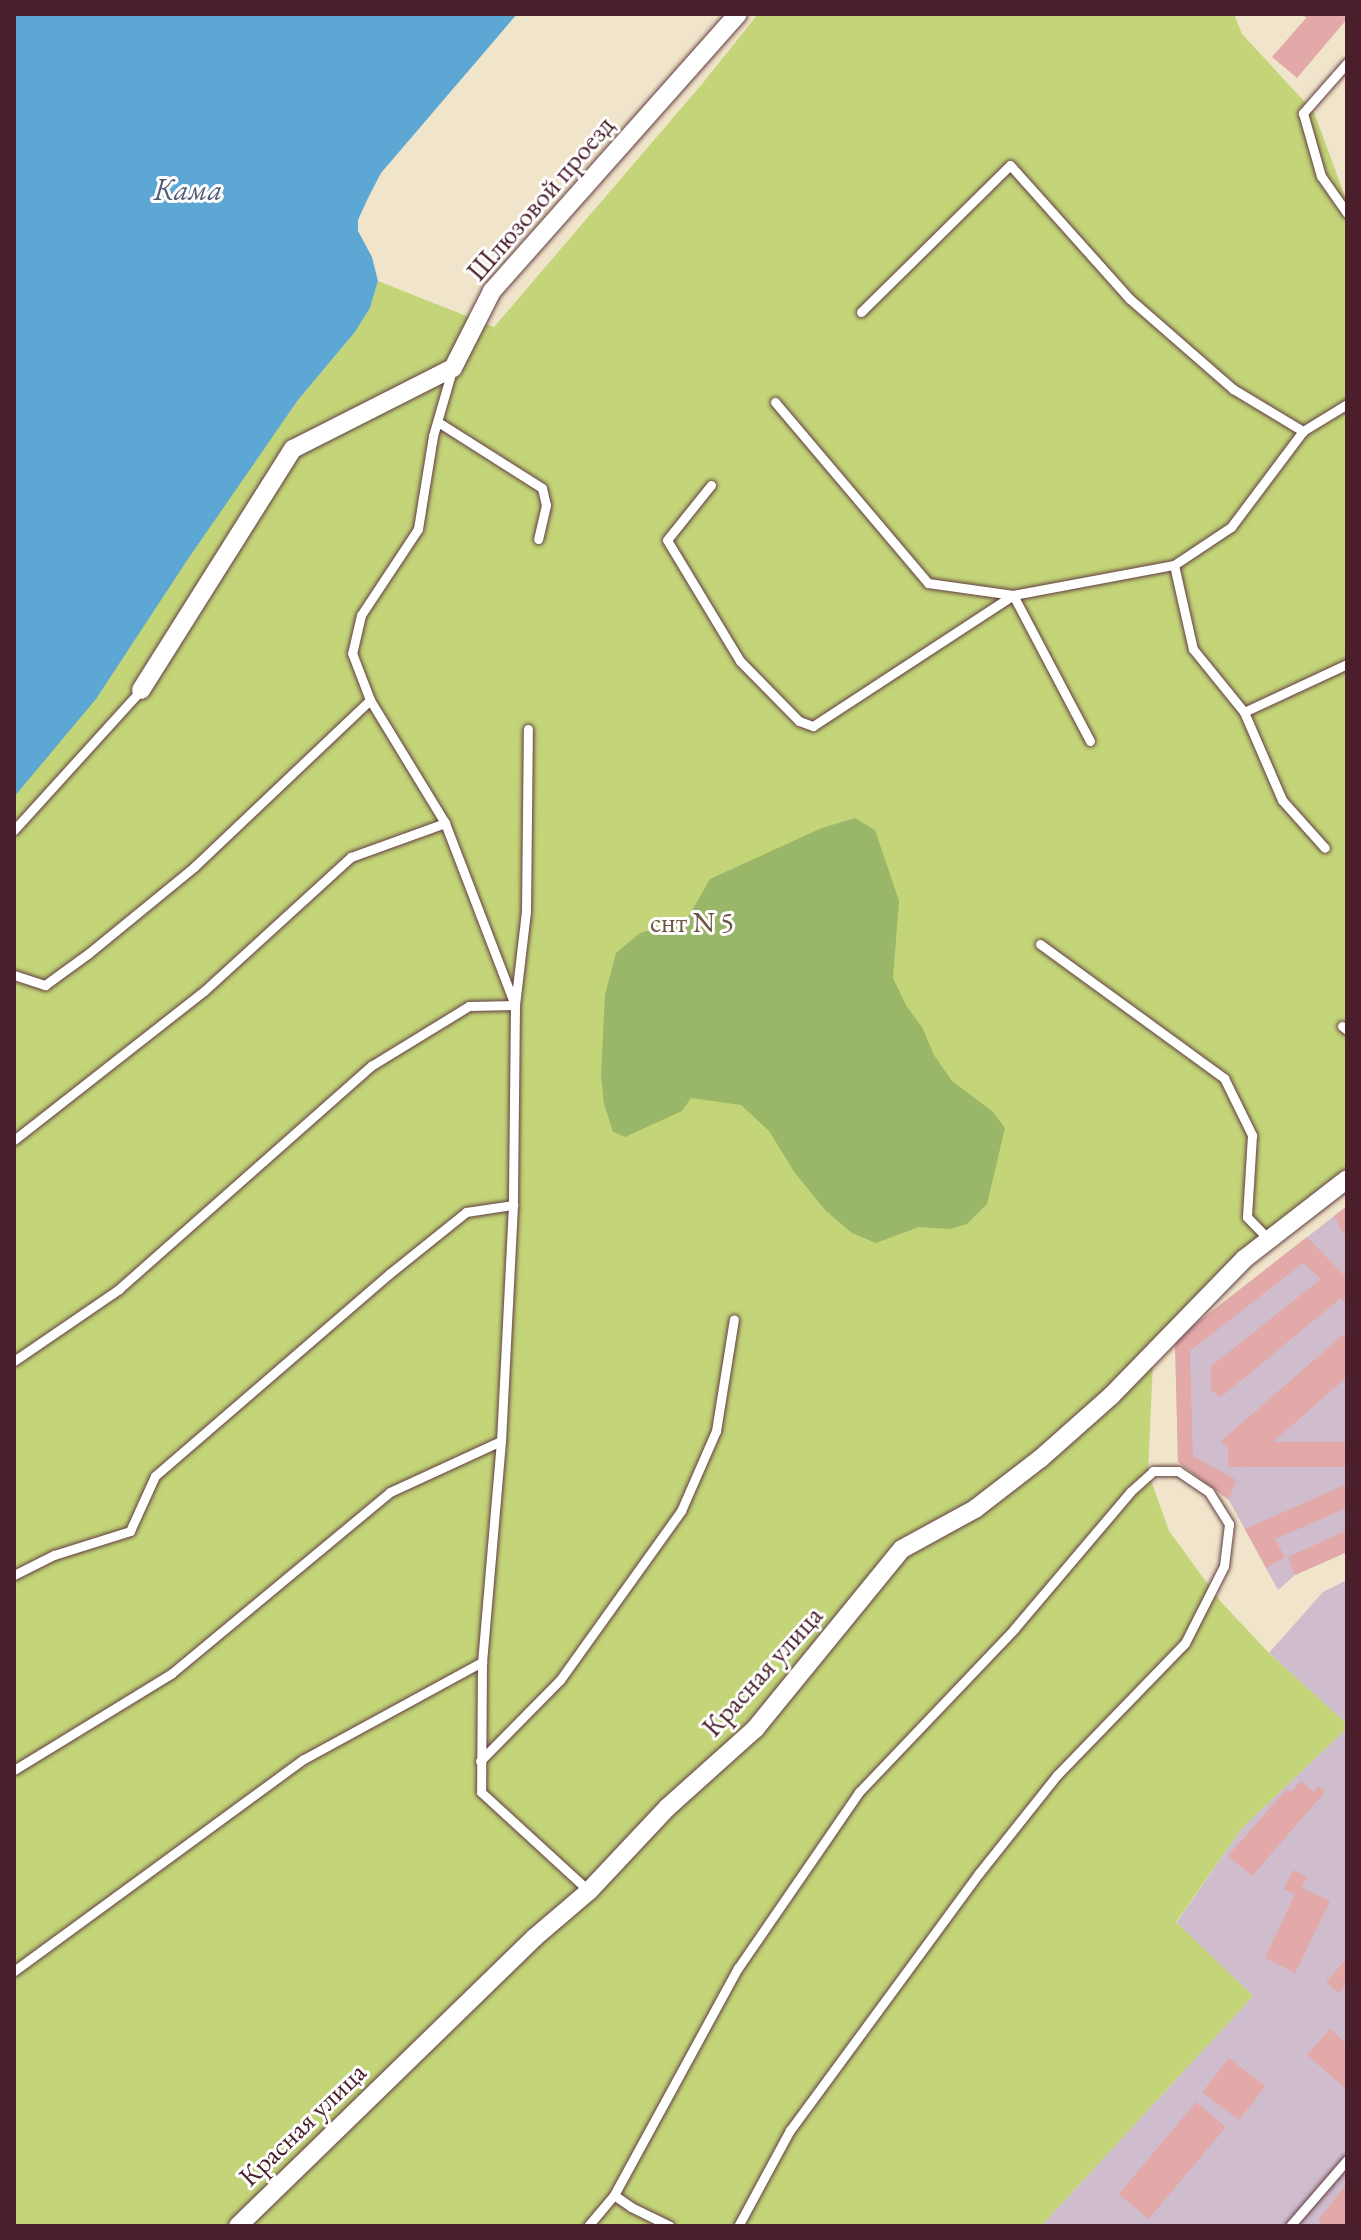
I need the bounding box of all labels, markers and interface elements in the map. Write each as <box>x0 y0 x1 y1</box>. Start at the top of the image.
street label: Шлюзовой проезд <box>459 109 621 287</box>
water label: Кама <box>154 172 222 208</box>
park label: снт N 5 <box>650 905 734 939</box>
street label: Красная улица <box>695 1599 829 1743</box>
street label: Красная улица <box>231 2055 373 2193</box>

